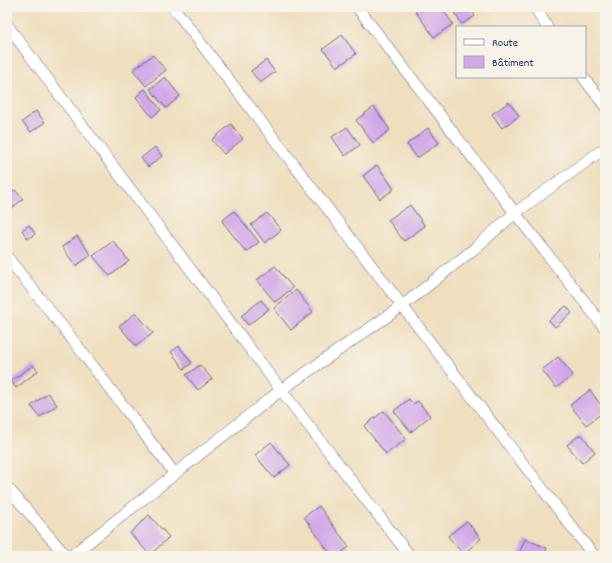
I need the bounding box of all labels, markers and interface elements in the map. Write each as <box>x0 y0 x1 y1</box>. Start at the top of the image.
legend <box>456 26 586 78</box>
text: Route <box>492 35 518 52</box>
text: Bâtiment <box>492 55 534 72</box>

